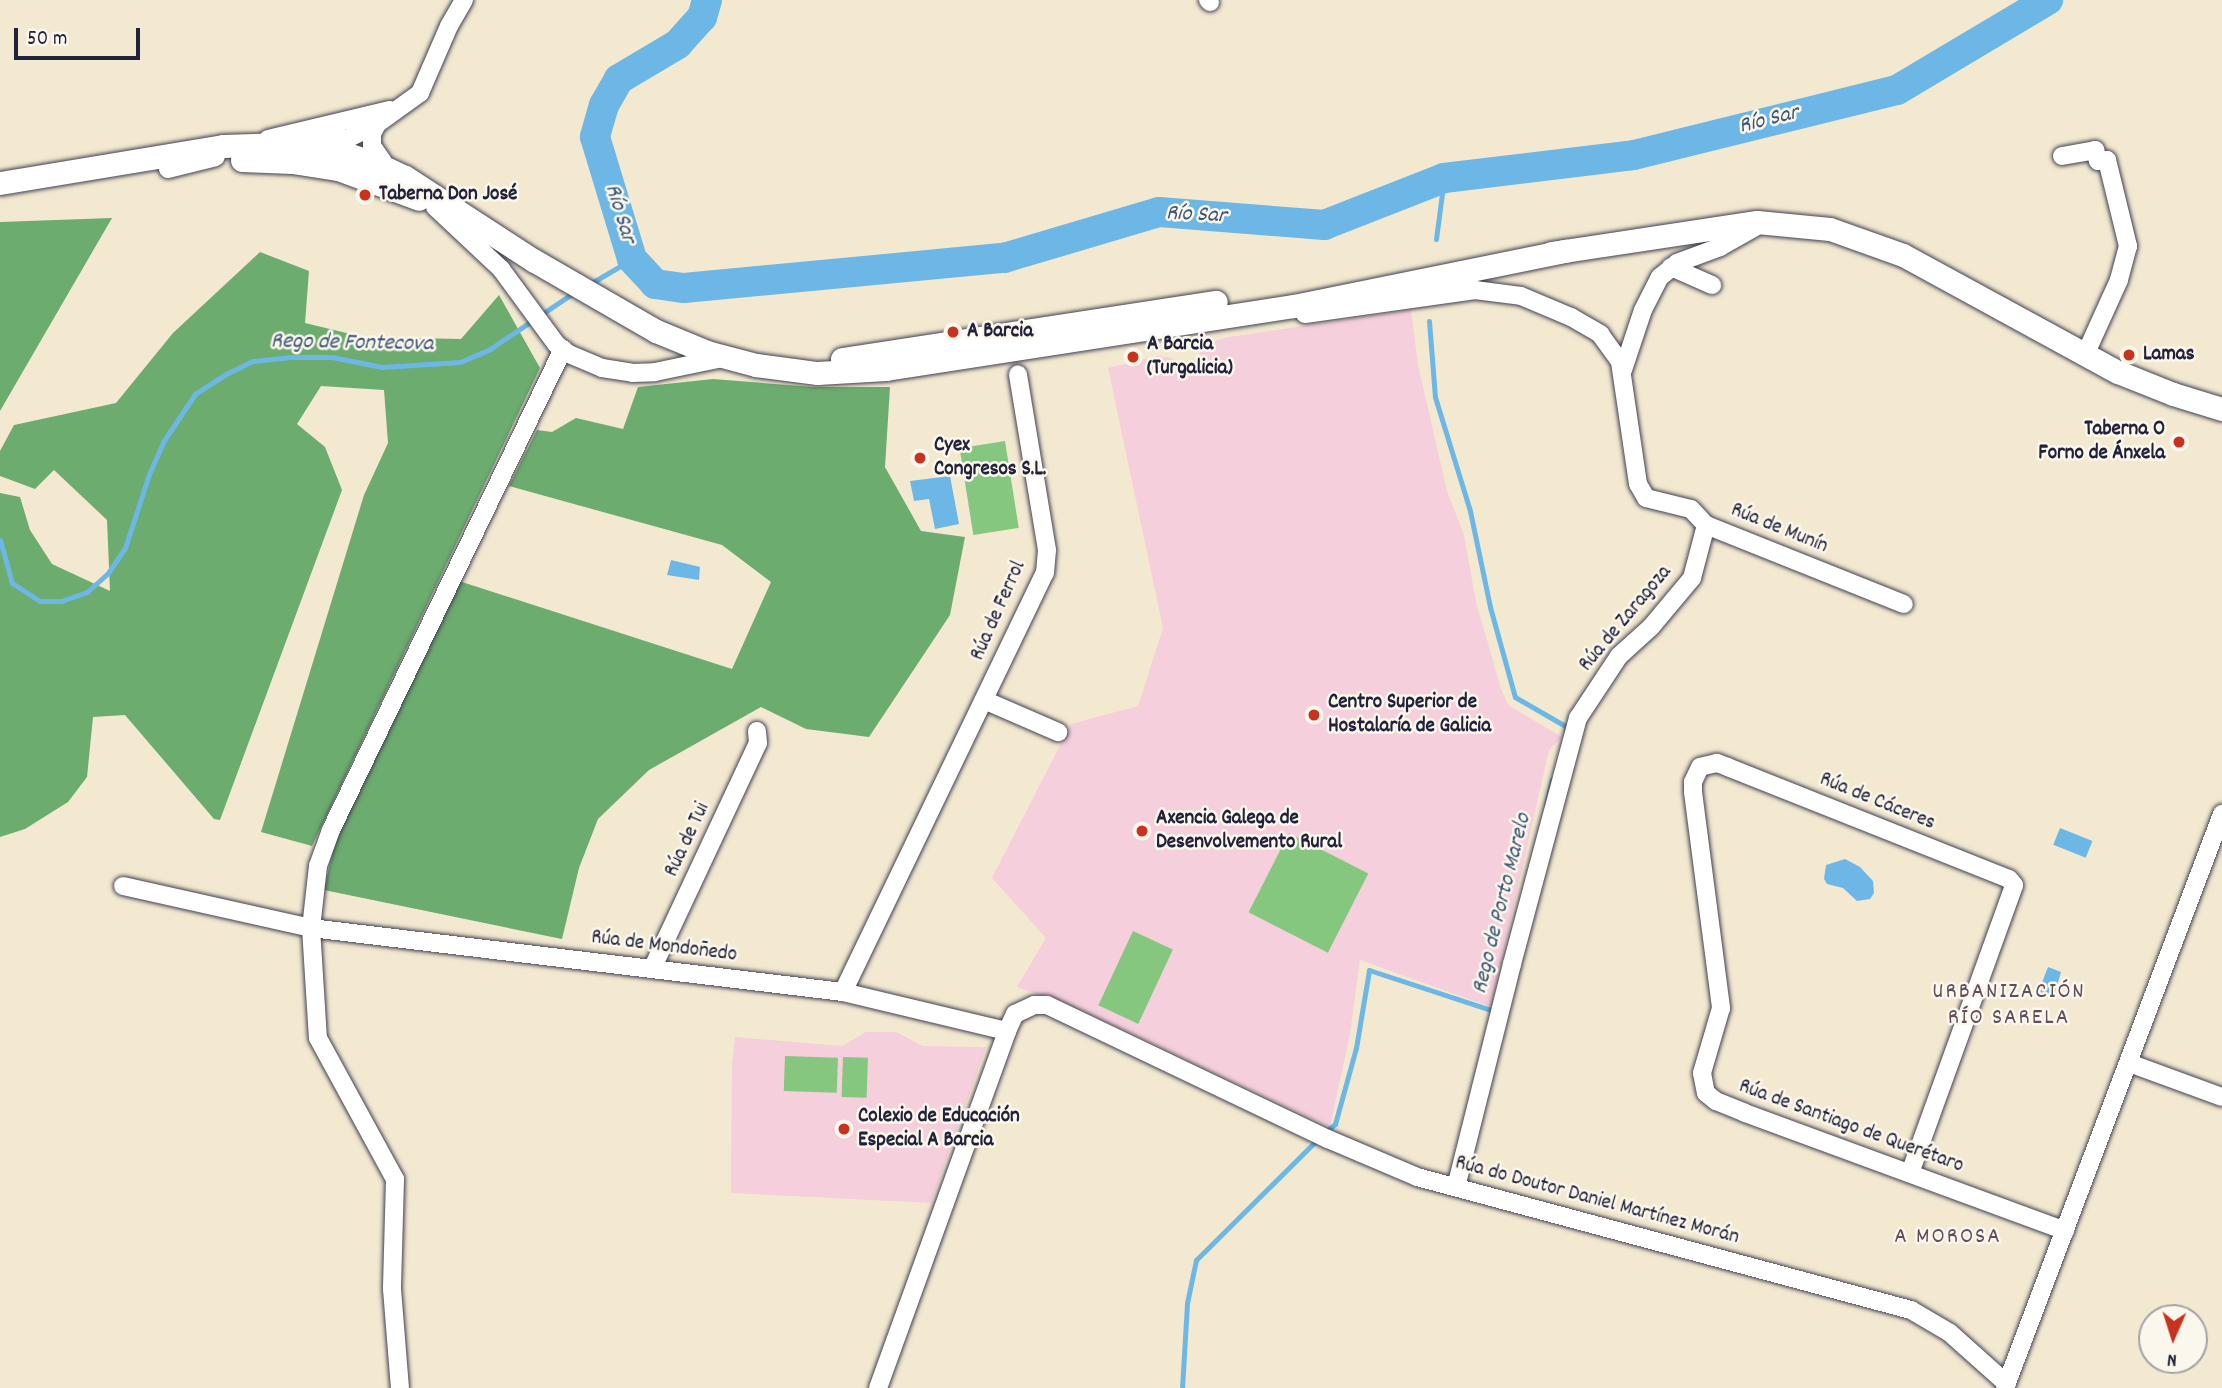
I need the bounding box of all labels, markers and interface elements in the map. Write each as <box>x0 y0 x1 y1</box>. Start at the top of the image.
scale bar <box>18 14 144 58</box>
text: 50 m <box>27 25 67 55</box>
water label: Río Sar <box>1736 100 1802 142</box>
water label: Río Sar <box>597 181 641 247</box>
place label: Taberna Don José <box>379 182 517 208</box>
marker: Taberna Don José <box>357 187 373 203</box>
water label: Río Sar <box>1165 201 1227 231</box>
place label: A Barcia <box>967 319 1033 345</box>
marker: A Barcia <box>945 324 961 340</box>
water label: Rego de Fontecova <box>270 329 434 359</box>
place label: A Barcia (Turgalicia) <box>1147 332 1233 382</box>
place label: Lamas <box>2143 342 2195 368</box>
marker: Lamas <box>2121 347 2137 363</box>
marker: A Barcia (Turgalicia) <box>1125 349 1141 365</box>
place label: Taberna O Forno de Ánxela <box>2038 417 2165 467</box>
place label: Cyex Congresos S.L. <box>934 433 1046 483</box>
marker: Taberna O Forno de Ánxela <box>2171 434 2187 450</box>
marker: Cyex Congresos S.L. <box>912 450 928 466</box>
street label: Rúa de Munín <box>1727 498 1831 560</box>
street label: Rúa de Ferrol <box>966 557 1032 665</box>
street label: Rúa de Zaragoza <box>1574 561 1678 677</box>
place label: Centro Superior de Hostalaría de Galicia <box>1328 690 1491 740</box>
marker: Centro Superior de Hostalaría de Galicia <box>1306 707 1322 723</box>
street label: Rúa de Cáceres <box>1816 767 1938 837</box>
street label: Rúa de Tui <box>660 799 716 881</box>
place label: Axencia Galega de Desenvolvemento Rural <box>1156 806 1342 856</box>
water label: Rego de Porto Marelo <box>1467 811 1539 997</box>
marker: Axencia Galega de Desenvolvemento Rural <box>1134 823 1150 839</box>
street label: Rúa de Mondoñedo <box>590 926 738 968</box>
district label: URBANIZACIÓN RÍO SARELA <box>1934 979 2084 1033</box>
street label: Rúa de Santiago de Querétaro <box>1735 1075 1967 1179</box>
place label: Colexio de Educación Especial A Barcia <box>858 1104 1020 1154</box>
marker: Colexio de Educación Especial A Barcia <box>836 1121 852 1137</box>
street label: Rúa do Doutor Daniel Martínez Morán <box>1452 1151 1742 1251</box>
district label: A MOROSA <box>1895 1224 2001 1252</box>
north arrow <box>2138 1304 2208 1374</box>
text: N <box>2167 1345 2177 1372</box>

